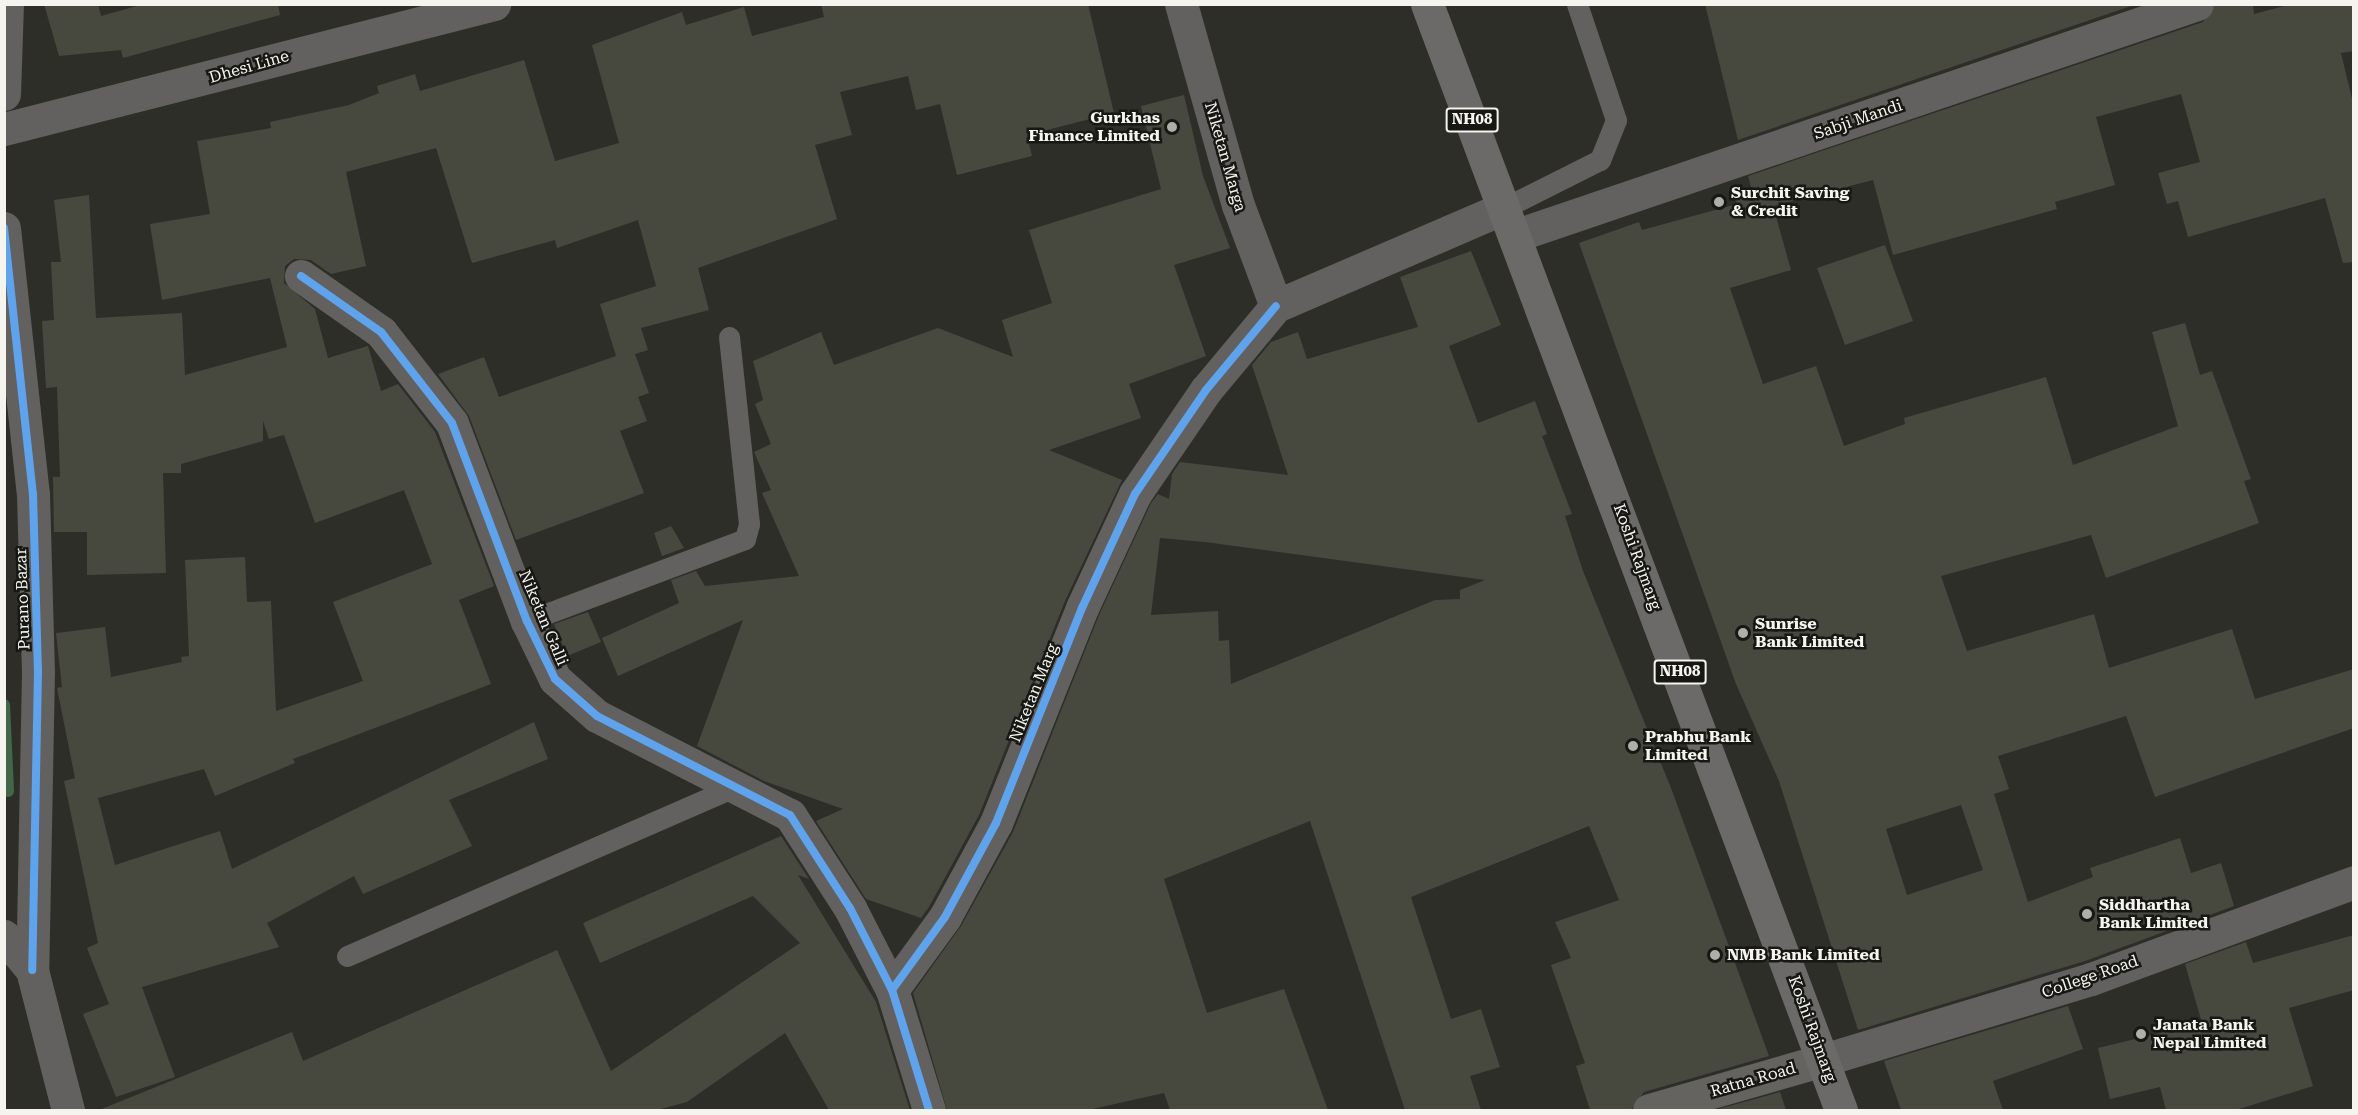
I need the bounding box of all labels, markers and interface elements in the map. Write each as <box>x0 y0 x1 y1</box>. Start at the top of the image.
street label: Dhesi Line <box>207 46 291 88</box>
street label: Sabji Mandi <box>1811 96 1905 144</box>
street label: Niketan Marga <box>1200 100 1250 214</box>
place label: Gurkhas Finance Limited <box>1029 108 1160 146</box>
road number: NH08 <box>1445 108 1499 132</box>
marker: Gurkhas Finance Limited <box>1165 120 1179 134</box>
place label: Surchit Saving & Credit <box>1731 183 1849 221</box>
marker: Surchit Saving & Credit <box>1712 195 1726 209</box>
street label: Koshi Rajmarg <box>1609 501 1665 613</box>
street label: Purano Bazar <box>12 548 34 650</box>
street label: Niketan Galli <box>514 567 572 669</box>
place label: Sunrise Bank Limited <box>1755 614 1864 652</box>
marker: Sunrise Bank Limited <box>1736 626 1750 640</box>
street label: Niketan Marg <box>1006 641 1062 745</box>
road number: NH08 <box>1653 660 1707 684</box>
place label: Prabhu Bank Limited <box>1645 727 1751 765</box>
marker: Prabhu Bank Limited <box>1626 739 1640 753</box>
place label: Siddhartha Bank Limited <box>2099 895 2208 933</box>
marker: Siddhartha Bank Limited <box>2080 907 2094 921</box>
place label: NMB Bank Limited <box>1727 945 1880 965</box>
marker: NMB Bank Limited <box>1708 948 1722 962</box>
street label: College Road <box>2039 952 2141 1002</box>
street label: Koshi Rajmarg <box>1784 973 1840 1085</box>
place label: Janata Bank Nepal Limited <box>2153 1015 2267 1053</box>
marker: Janata Bank Nepal Limited <box>2134 1027 2148 1041</box>
street label: Ratna Road <box>1708 1059 1798 1101</box>

